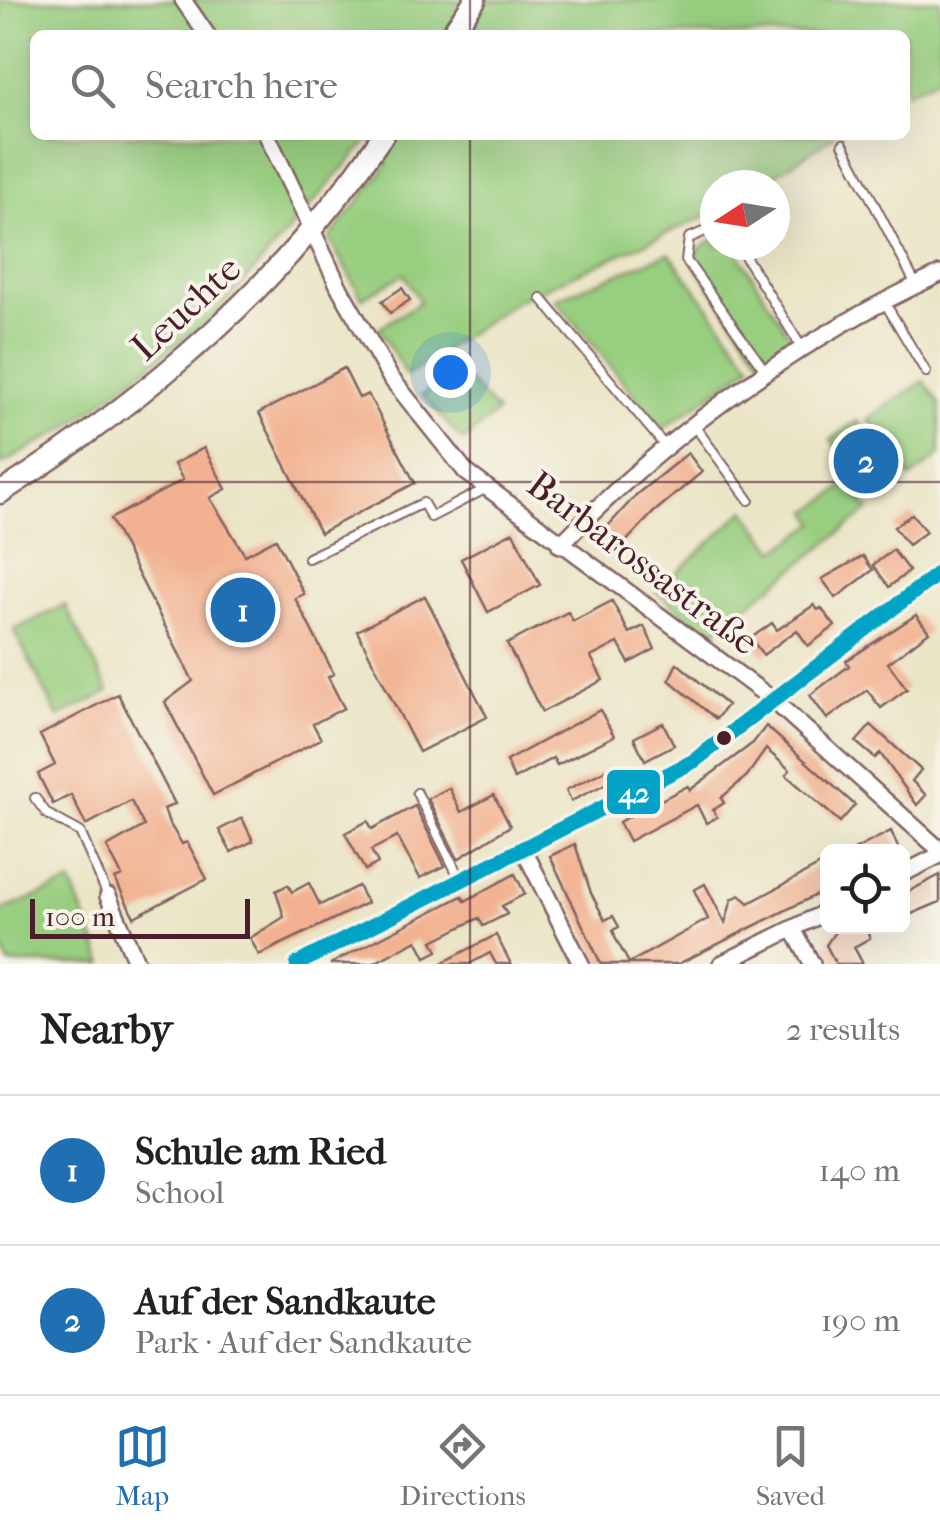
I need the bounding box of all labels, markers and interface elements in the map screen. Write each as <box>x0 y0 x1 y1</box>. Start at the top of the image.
search box <box>30 30 910 140</box>
icon: search <box>65 58 120 113</box>
text: Search here <box>145 63 338 108</box>
north arrow <box>700 170 790 260</box>
street label: Leuchte <box>122 246 250 370</box>
your location <box>425 347 476 398</box>
pin: 2 <box>834 424 898 498</box>
street label: Barbarossastraße <box>519 461 767 665</box>
pin: 1 <box>210 572 276 648</box>
unlabelled marker <box>714 728 734 748</box>
line badge: 42 <box>605 768 662 816</box>
text: 42 <box>618 776 649 810</box>
map controls <box>820 844 910 934</box>
button: locate <box>820 844 910 934</box>
scale bar <box>30 894 250 938</box>
text: 100 m <box>45 900 115 933</box>
text: Nearby <box>40 1005 172 1054</box>
text: 2 results <box>786 1011 900 1048</box>
text: Schule am Ried <box>135 1129 386 1174</box>
text: 1 <box>67 1152 78 1189</box>
text: 140 m <box>819 1152 900 1189</box>
text: School <box>135 1174 224 1211</box>
text: Auf der Sandkaute <box>135 1279 436 1324</box>
text: 2 <box>64 1302 81 1339</box>
text: 190 m <box>821 1302 900 1339</box>
text: Park · Auf der Sandkaute <box>135 1324 472 1361</box>
tab: Map <box>115 1419 170 1512</box>
tab: Directions <box>400 1419 526 1512</box>
tab: Saved <box>756 1419 825 1512</box>

